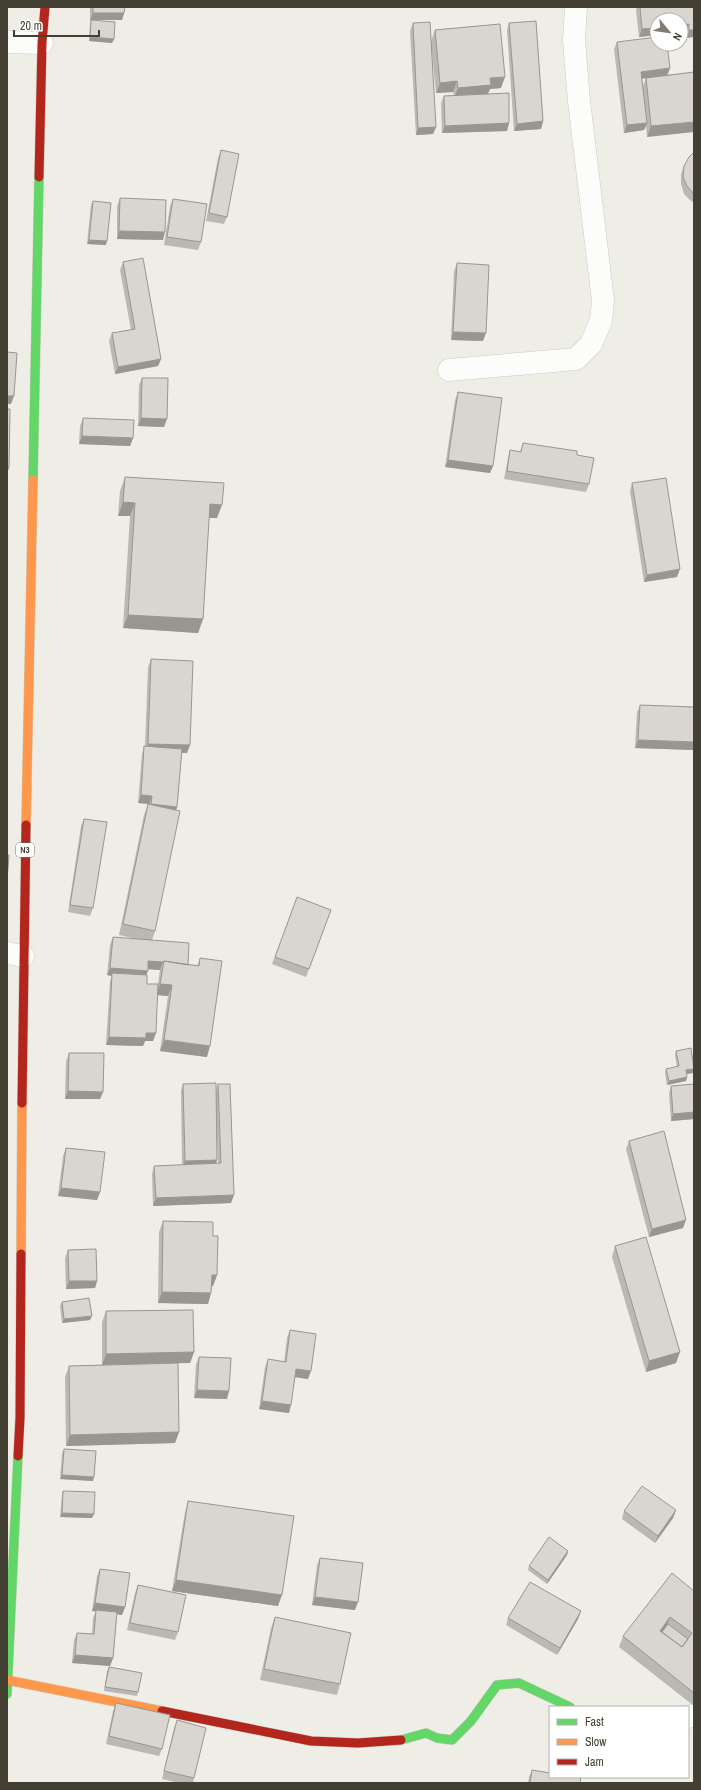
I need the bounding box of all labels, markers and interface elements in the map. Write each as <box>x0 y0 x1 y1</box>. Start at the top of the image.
scale bar <box>14 12 99 38</box>
north arrow <box>649 12 689 52</box>
text: 20 m <box>20 18 42 34</box>
text: N <box>670 31 685 43</box>
road number: N3 <box>16 843 34 857</box>
legend <box>549 1706 689 1778</box>
text: Fast <box>585 1714 604 1730</box>
text: Slow <box>585 1734 607 1750</box>
text: Jam <box>585 1754 604 1770</box>

